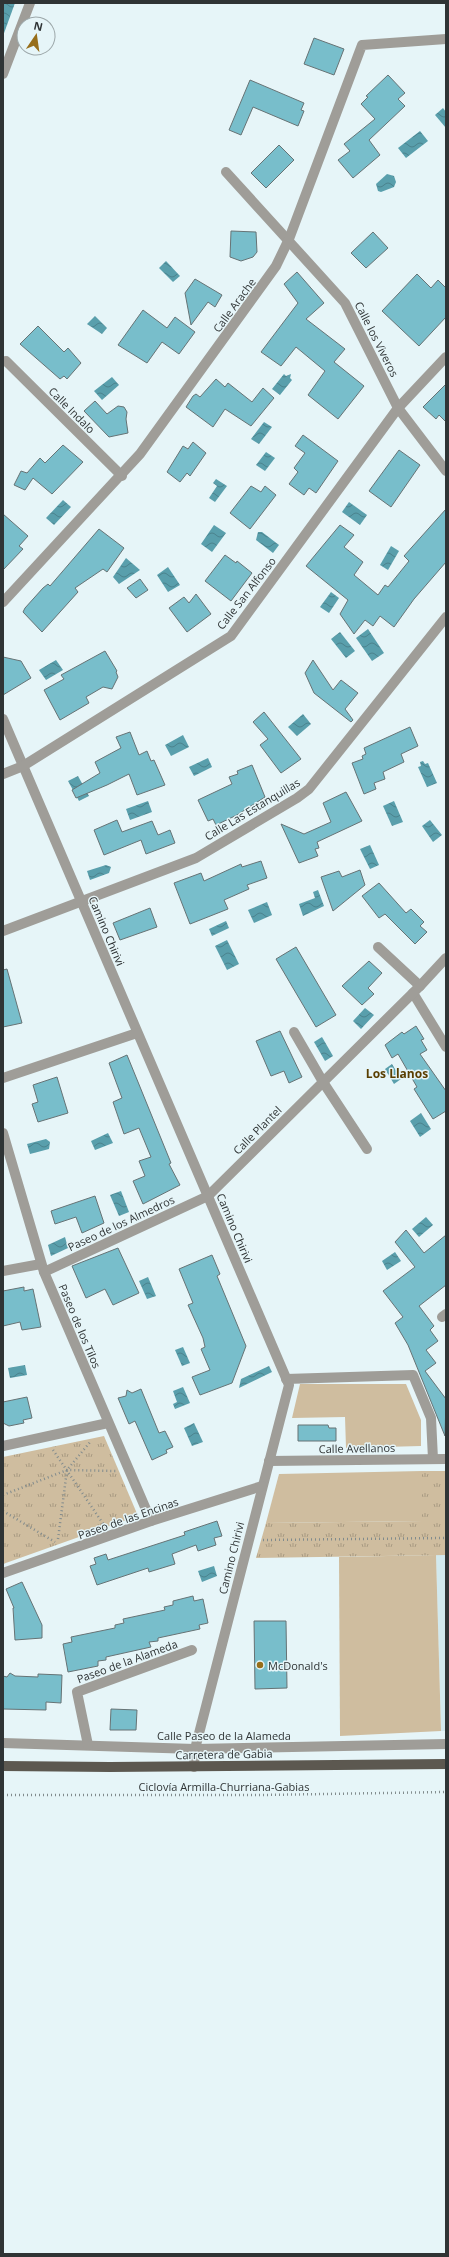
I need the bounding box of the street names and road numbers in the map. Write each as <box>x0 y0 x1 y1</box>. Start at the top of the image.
street label: Calle Arache <box>209 275 259 335</box>
street label: Calle los Viveros <box>352 299 402 379</box>
street label: Calle Indalo <box>46 384 99 437</box>
street label: Calle San Alfonso <box>213 553 279 632</box>
street label: Calle Las Estanquillas <box>201 775 303 843</box>
street label: Camino Chirivi <box>86 894 128 968</box>
street label: Calle Plantel <box>230 1103 284 1157</box>
street label: Camino Chirivi <box>214 1191 256 1265</box>
street label: Paseo de los Almedros <box>65 1192 177 1254</box>
street label: Paseo de los Tilos <box>55 1281 105 1371</box>
street label: Calle Avellanos <box>319 1440 395 1456</box>
street label: Paseo de las Encinas <box>76 1494 180 1542</box>
street label: Camino Chirivi <box>215 1520 247 1596</box>
street label: Paseo de la Alameda <box>75 1636 179 1686</box>
street label: Calle Paseo de la Alameda <box>157 1728 291 1743</box>
street label: Carretera de Gabia <box>175 1746 273 1762</box>
street label: Ciclovía Armilla-Churriana-Gabias <box>139 1779 309 1794</box>

